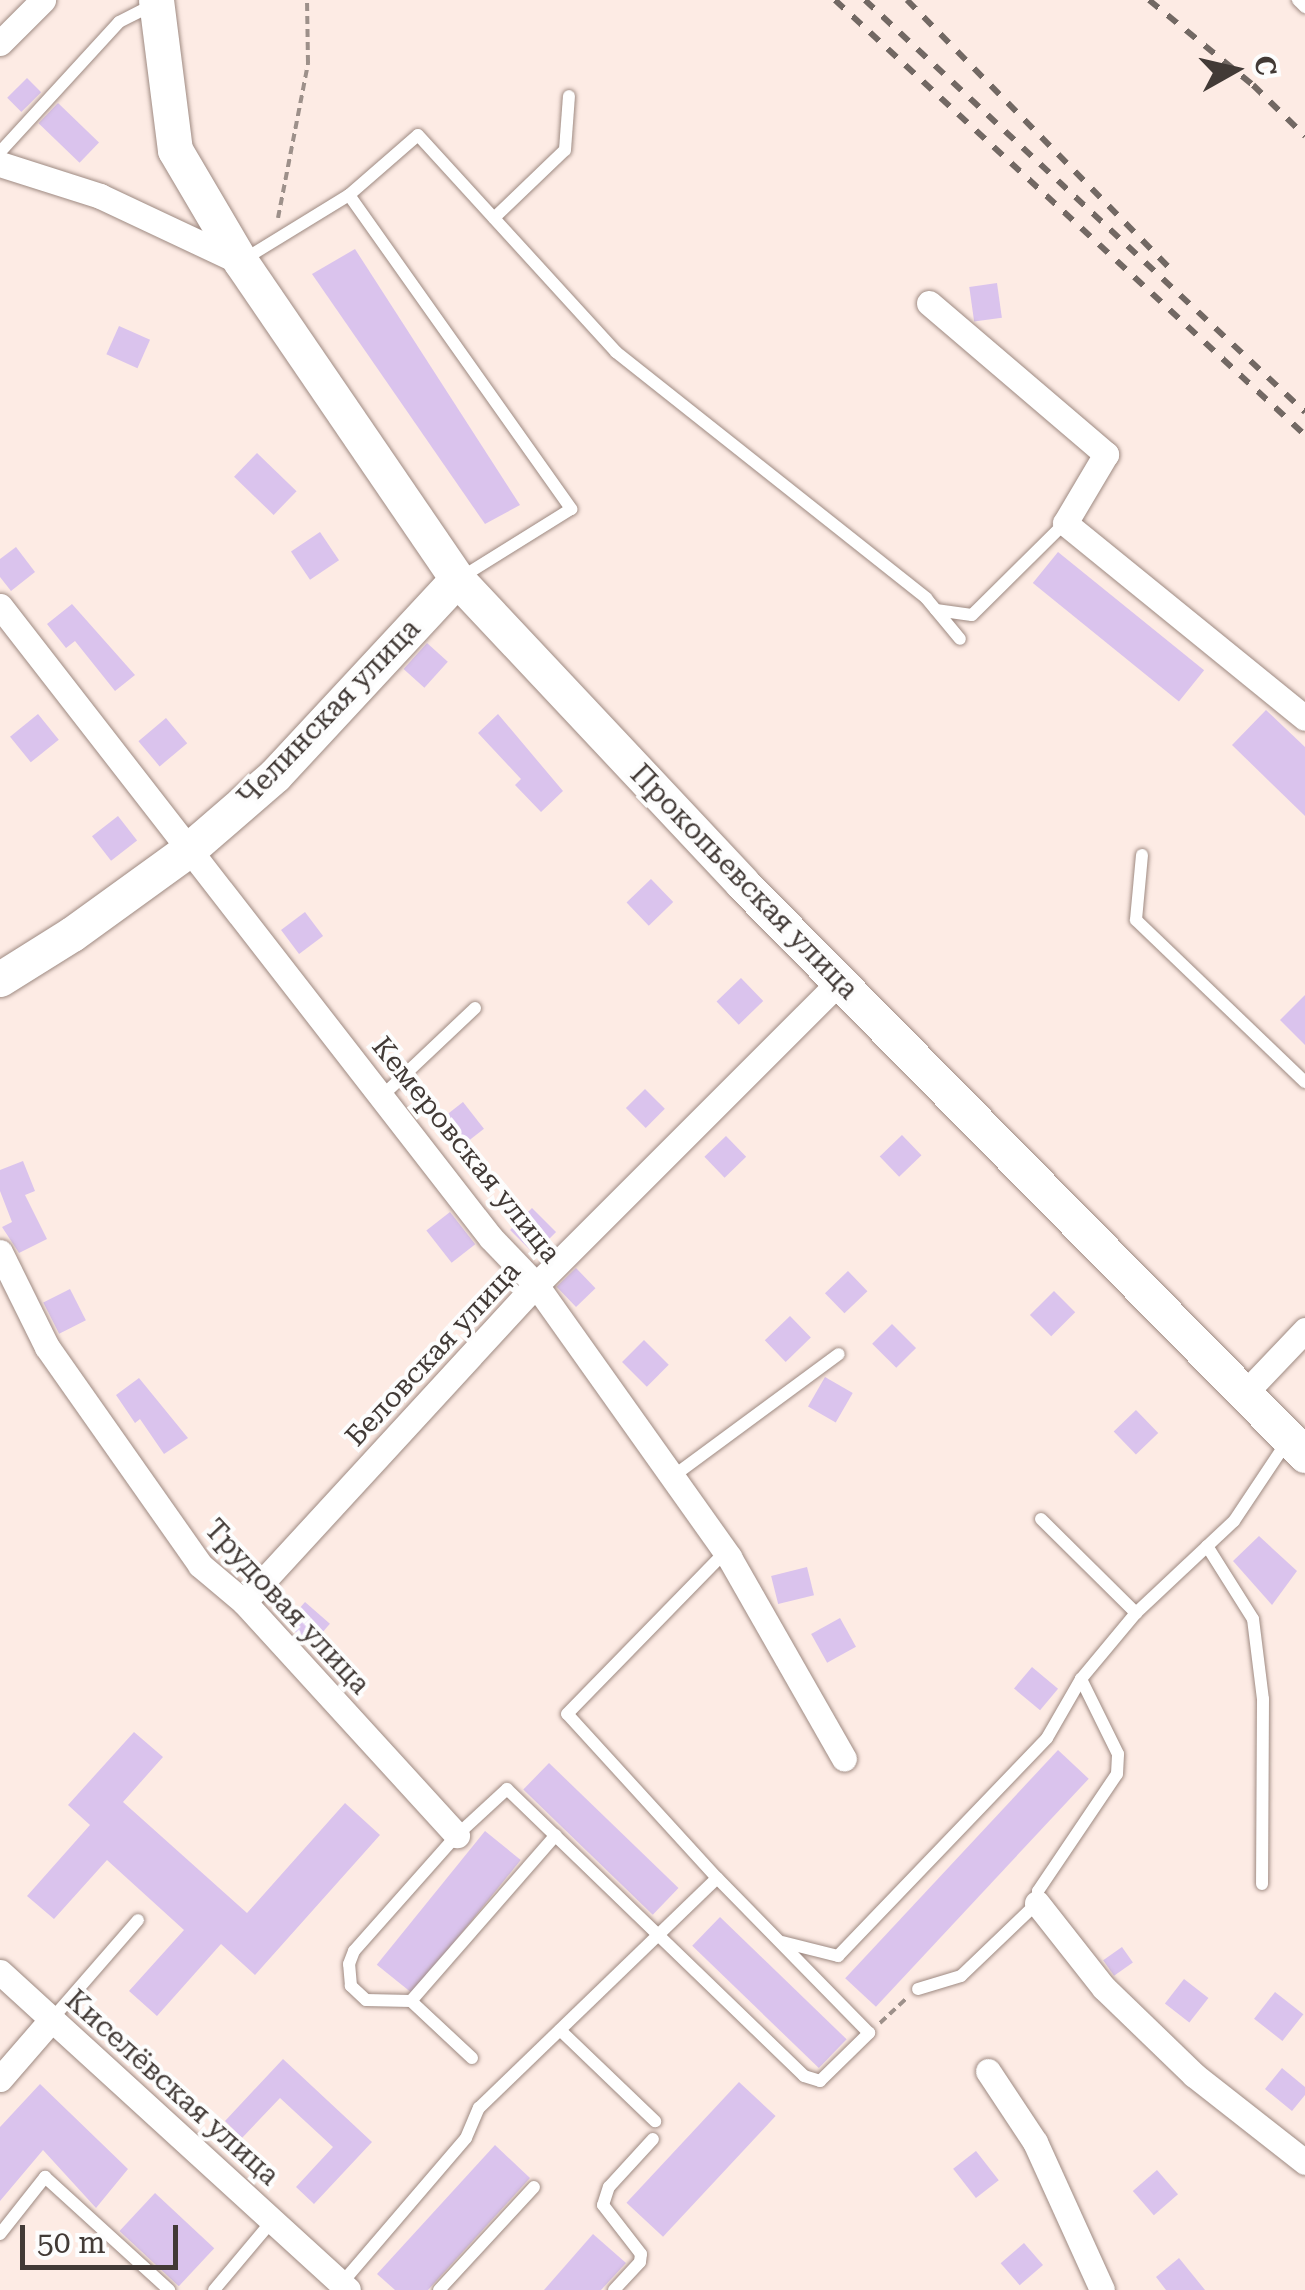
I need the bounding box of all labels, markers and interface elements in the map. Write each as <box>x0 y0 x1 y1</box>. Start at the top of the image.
north arrow <box>1185 20 1285 120</box>
text: С <box>1247 54 1283 78</box>
street label: Челинская улица <box>231 612 427 814</box>
street label: Прокопьевская улица <box>623 758 865 1006</box>
street label: Кемеровская улица <box>365 1030 567 1270</box>
street label: Беловская улица <box>339 1255 527 1453</box>
street label: Трудовая улица <box>197 1513 377 1701</box>
street label: Киселёвская улица <box>58 1983 286 2193</box>
scale bar <box>25 2205 182 2267</box>
text: 50 m <box>37 2225 106 2260</box>

